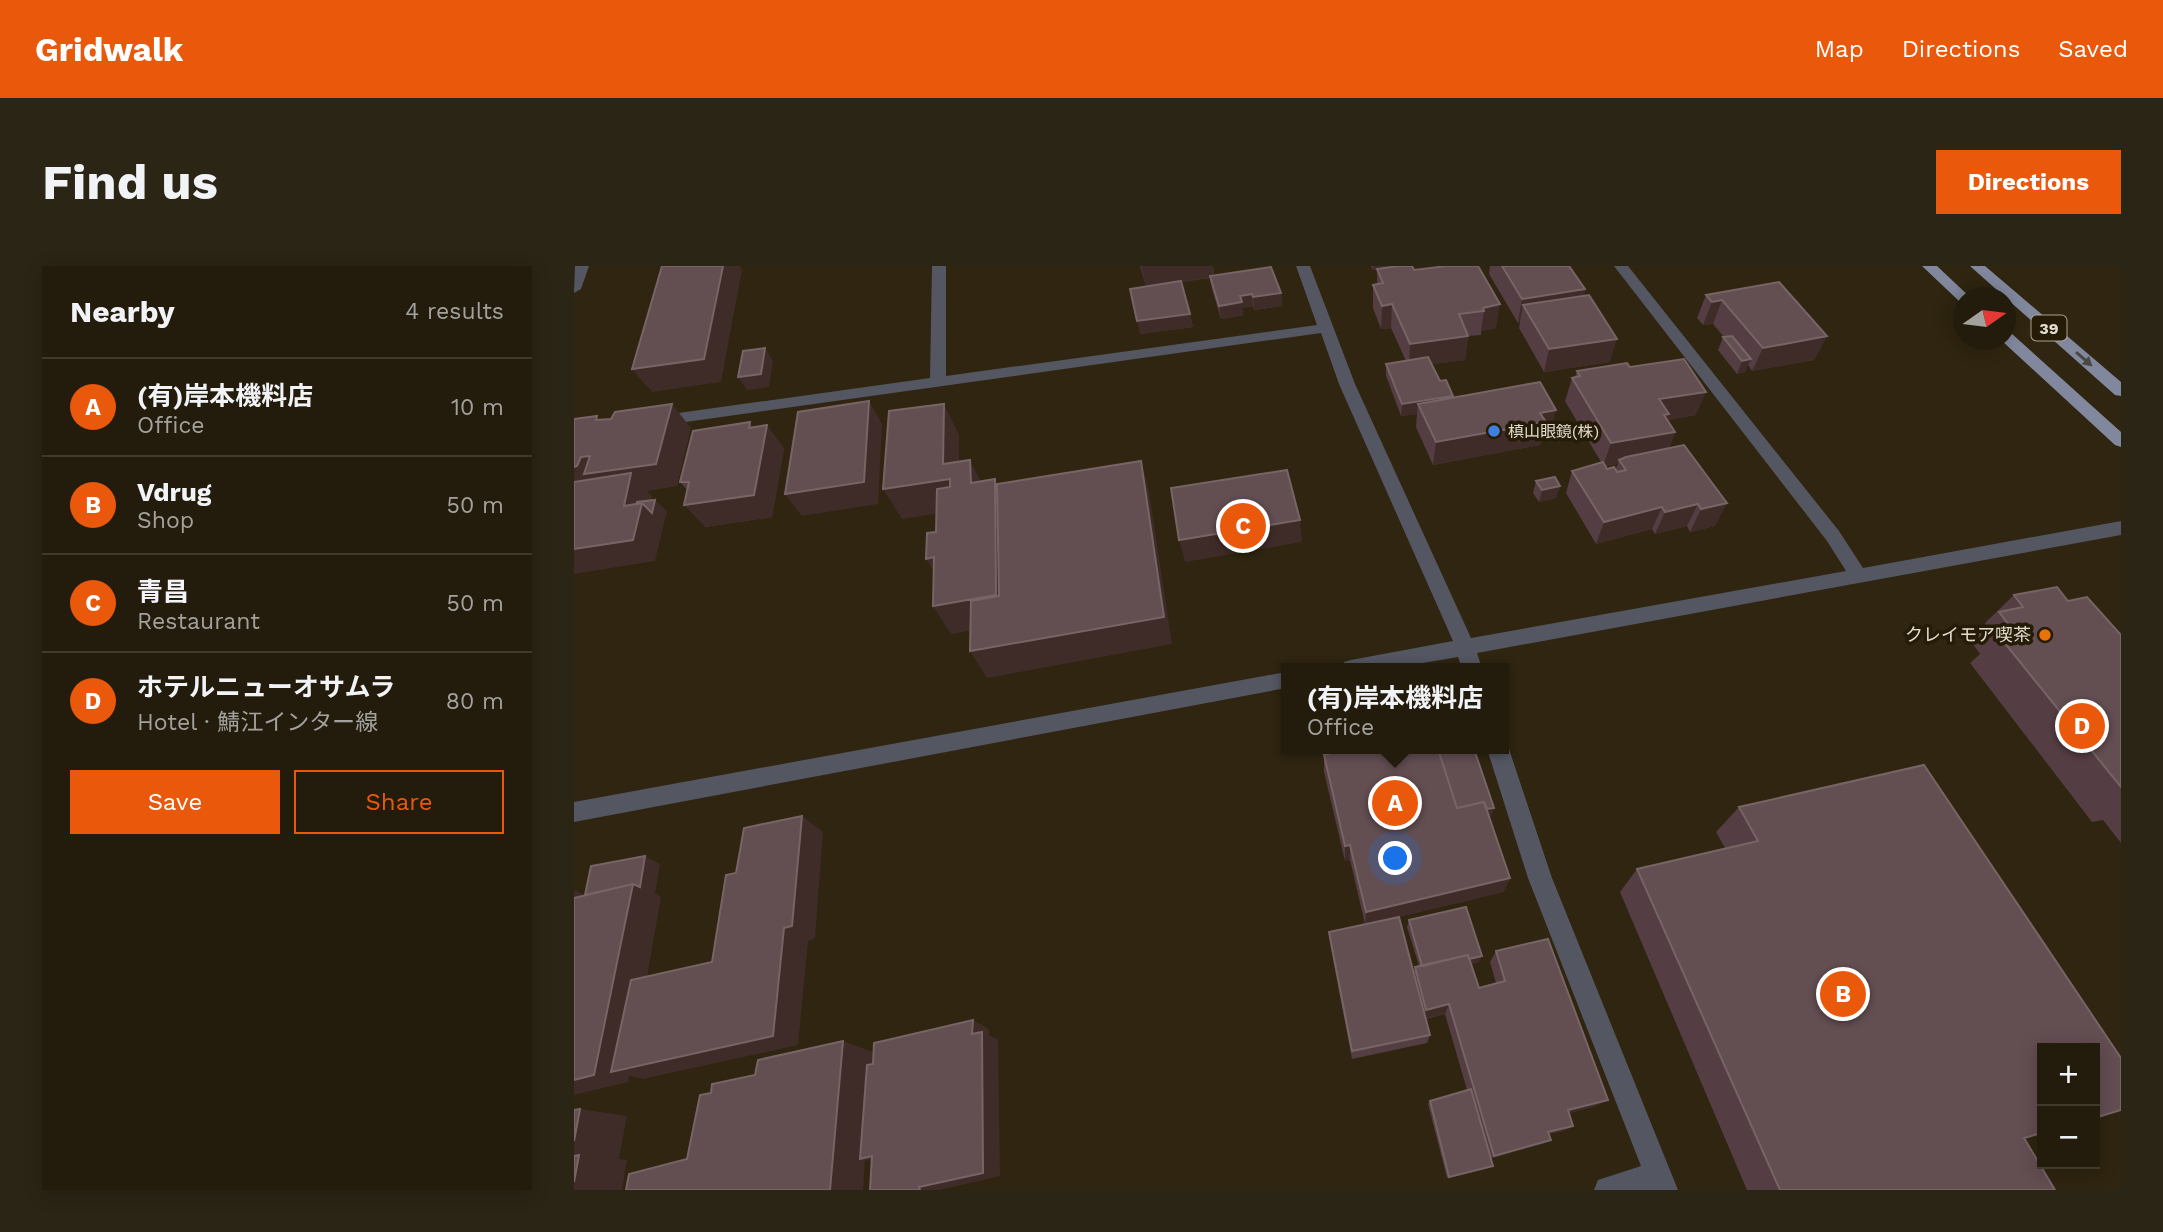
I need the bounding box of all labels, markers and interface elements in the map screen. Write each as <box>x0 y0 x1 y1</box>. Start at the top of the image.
text: Gridwalk <box>35 30 183 69</box>
text: Map <box>1815 35 1864 63</box>
text: Directions <box>1902 35 2020 63</box>
text: Saved <box>2058 35 2128 63</box>
button: Directions <box>1936 150 2121 214</box>
text: Find us <box>42 153 218 211</box>
north arrow <box>1953 287 2016 350</box>
text: Nearby <box>70 294 175 329</box>
text: 4 results <box>405 298 504 325</box>
road number: 39 <box>2032 316 2066 340</box>
one-way arrow <box>2075 351 2093 367</box>
text: (有)岸本機料店 <box>137 381 313 411</box>
text: A <box>85 394 101 421</box>
text: 10 m <box>451 394 504 421</box>
text: Office <box>137 412 205 439</box>
place label: 槙山眼鏡(株) <box>1508 422 1599 441</box>
marker: 槙山眼鏡(株) <box>1486 423 1502 439</box>
text: Vdrug <box>137 477 211 507</box>
text: B <box>85 492 101 519</box>
text: 50 m <box>447 492 504 519</box>
pin: C <box>1220 500 1266 552</box>
text: Shop <box>137 507 194 534</box>
text: 青昌 <box>137 577 189 607</box>
text: C <box>85 590 101 617</box>
text: 50 m <box>447 590 504 617</box>
text: Restaurant <box>137 608 260 635</box>
place label: クレイモア喫茶 <box>1905 624 2031 645</box>
marker: クレイモア喫茶 <box>2037 627 2053 643</box>
popup <box>1281 663 1509 754</box>
text: ホテルニューオサムラ <box>137 672 395 702</box>
text: (有)岸本機料店 <box>1307 683 1483 713</box>
text: D <box>85 688 101 715</box>
text: 80 m <box>446 688 504 715</box>
pin: D <box>2059 700 2105 752</box>
text: Hotel · 鯖江インター線 <box>137 709 378 736</box>
text: Office <box>1307 714 1374 741</box>
button: Save <box>70 770 280 834</box>
button: Share <box>294 770 504 834</box>
pin: A <box>1372 777 1418 829</box>
your location <box>1378 841 1412 875</box>
pin: B <box>1820 968 1866 1020</box>
map controls <box>2037 1043 2100 1169</box>
button: + <box>2037 1043 2100 1106</box>
button: − <box>2037 1106 2100 1169</box>

